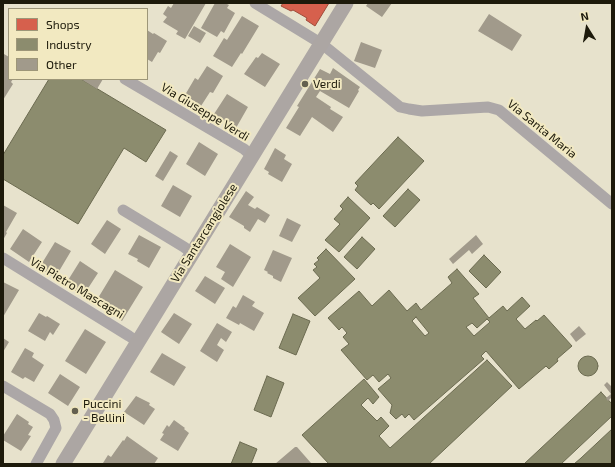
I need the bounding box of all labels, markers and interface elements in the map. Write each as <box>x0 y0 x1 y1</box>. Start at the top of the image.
legend <box>8 8 148 80</box>
north arrow <box>567 8 607 48</box>
text: N <box>579 9 590 23</box>
text: Shops <box>46 17 80 31</box>
text: Industry <box>46 37 92 51</box>
text: Other <box>46 57 77 71</box>
place label: Verdi <box>313 77 341 91</box>
marker: Verdi <box>300 79 310 89</box>
street label: Via Giuseppe Verdi <box>158 80 252 144</box>
street label: Via Santa Maria <box>504 97 580 161</box>
street label: Via Santarcangiolese <box>168 181 240 285</box>
street label: Via Pietro Mascagni <box>27 254 127 322</box>
place label: Puccini - Bellini <box>83 397 125 425</box>
marker: Puccini - Bellini <box>70 406 80 416</box>

